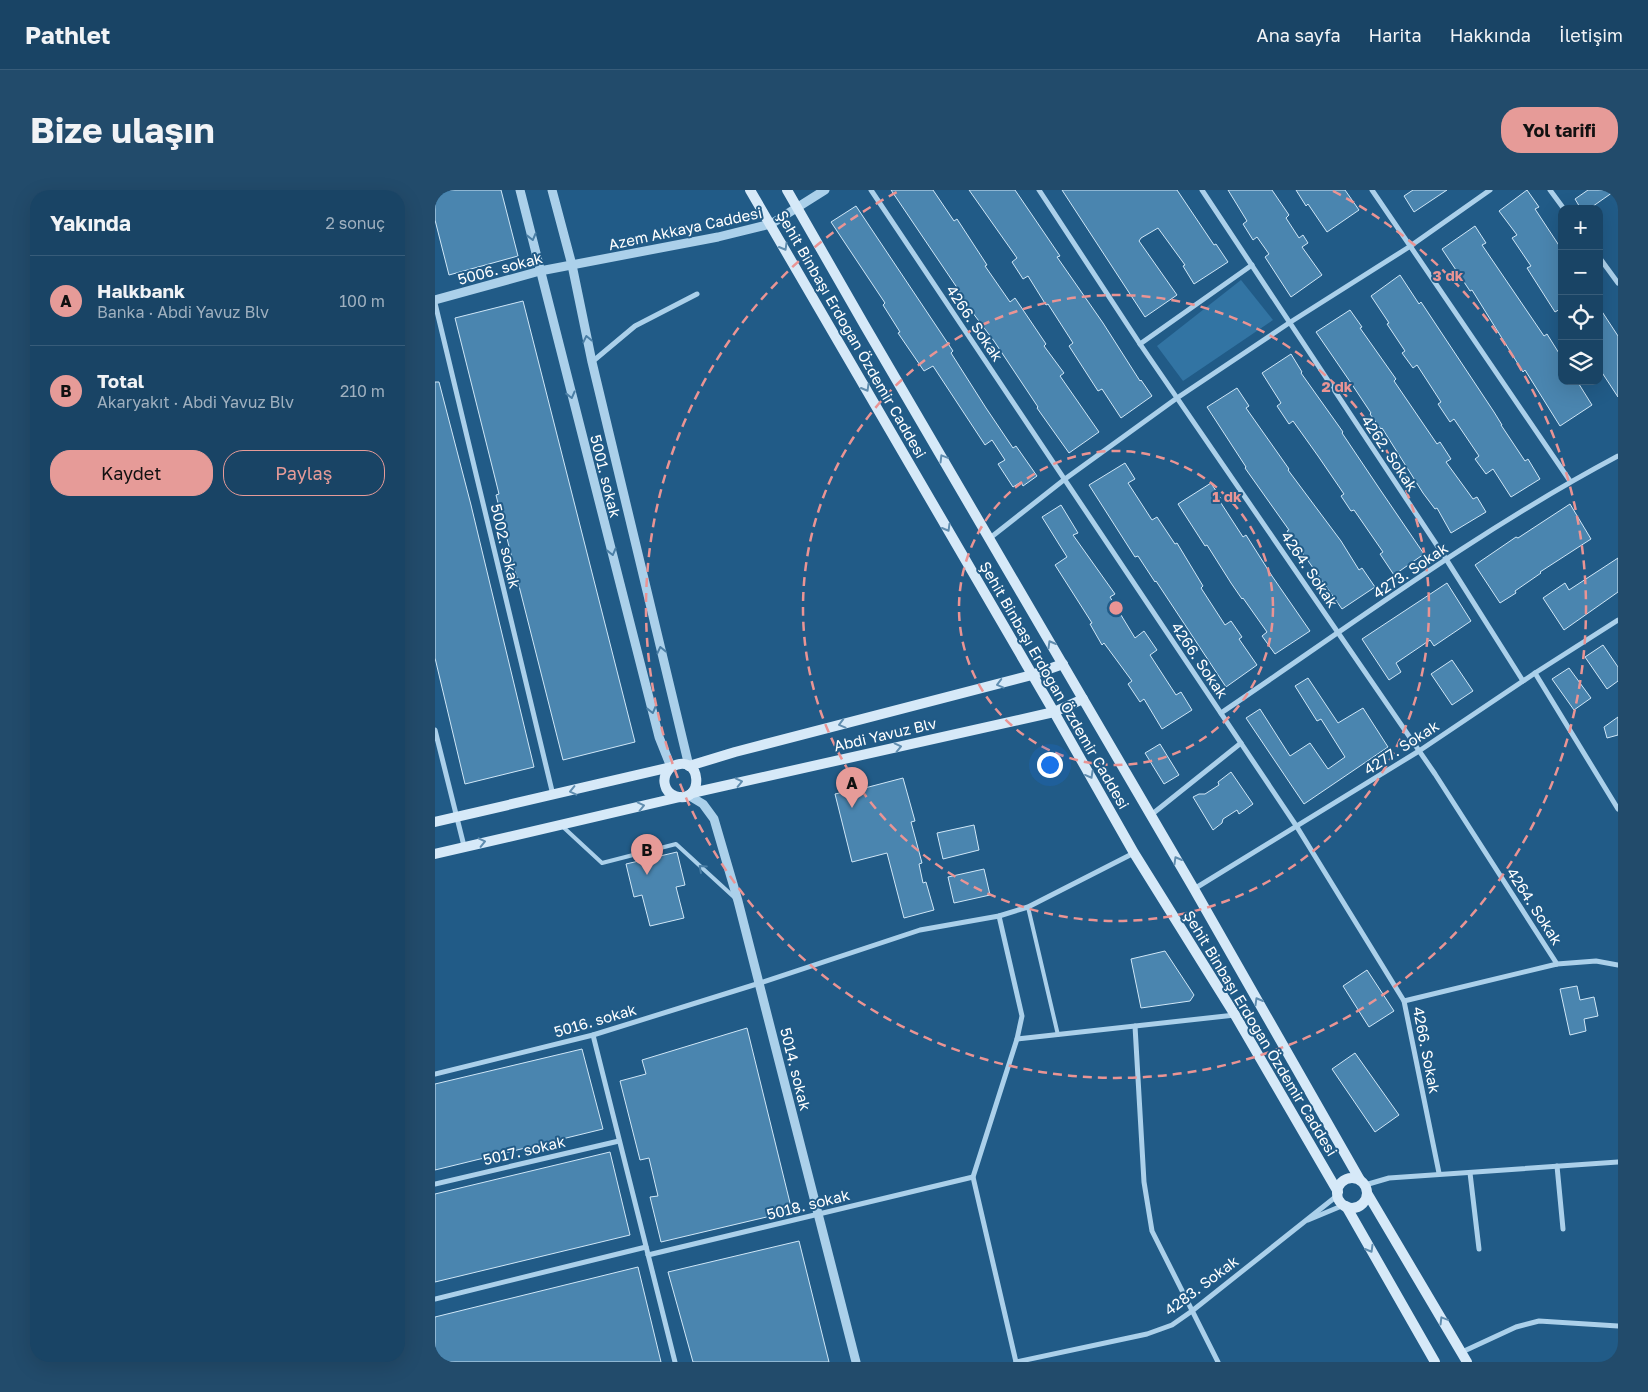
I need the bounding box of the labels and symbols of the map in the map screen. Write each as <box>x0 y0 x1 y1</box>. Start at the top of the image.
street label: Azem Akkaya Caddesi <box>607 203 763 253</box>
street label: Şehit Binbaşı Erdoğan Özdemir Caddesi <box>773 207 931 461</box>
one-way arrow <box>526 233 536 241</box>
one-way arrow <box>778 242 788 251</box>
street label: 5006. sokak <box>456 248 545 288</box>
text: 3 dk <box>1433 266 1464 284</box>
street label: 4266. Sokak <box>943 281 1007 365</box>
one-way arrow <box>583 335 593 343</box>
text: 2 dk <box>1322 377 1353 395</box>
one-way arrow <box>859 382 869 391</box>
one-way arrow <box>566 390 576 398</box>
street label: 4262. Sokak <box>1358 412 1422 495</box>
street label: 5001. sokak <box>587 433 625 520</box>
one-way arrow <box>939 455 949 464</box>
text: 1 dk <box>1212 487 1242 505</box>
street label: 5002. sokak <box>488 502 525 591</box>
one-way arrow <box>941 523 951 532</box>
street label: 4264. Sokak <box>1278 527 1342 611</box>
street label: 4273. Sokak <box>1369 538 1451 602</box>
one-way arrow <box>606 548 617 557</box>
street label: Şehit Binbaşı Erdoğan Özdemir Caddesi <box>976 558 1134 812</box>
centre of rings <box>1107 599 1125 617</box>
street label: 4266. Sokak <box>1168 618 1232 702</box>
one-way arrow <box>1048 640 1058 649</box>
one-way arrow <box>656 646 667 655</box>
one-way arrow <box>996 678 1004 688</box>
one-way arrow <box>646 705 657 714</box>
street label: Abdi Yavuz Blv <box>832 713 939 755</box>
street label: 4277. Sokak <box>1360 716 1442 778</box>
one-way arrow <box>839 719 847 729</box>
one-way arrow <box>894 742 902 753</box>
your location <box>1037 752 1063 778</box>
pin: A <box>836 767 868 808</box>
one-way arrow <box>1084 769 1094 778</box>
one-way arrow <box>735 777 744 788</box>
one-way arrow <box>568 785 577 796</box>
one-way arrow <box>636 801 645 812</box>
pin: B <box>631 834 663 875</box>
one-way arrow <box>478 837 487 848</box>
one-way arrow <box>1174 856 1184 865</box>
street label: 4264. Sokak <box>1503 864 1567 948</box>
one-way arrow <box>699 865 708 874</box>
street label: Şehit Binbaşı Erdoğan Özdemir Caddesi <box>1180 907 1342 1159</box>
one-way arrow <box>1254 997 1264 1006</box>
street label: 5016. sokak <box>552 1000 639 1040</box>
street label: 4266. Sokak <box>1410 1005 1444 1095</box>
street label: 5014. sokak <box>777 1026 815 1113</box>
street label: 5017. sokak <box>481 1132 567 1168</box>
street label: 5018. sokak <box>765 1185 852 1223</box>
one-way arrow <box>1364 1243 1374 1252</box>
street label: 4283. Sokak <box>1160 1251 1242 1319</box>
one-way arrow <box>1439 1316 1449 1325</box>

